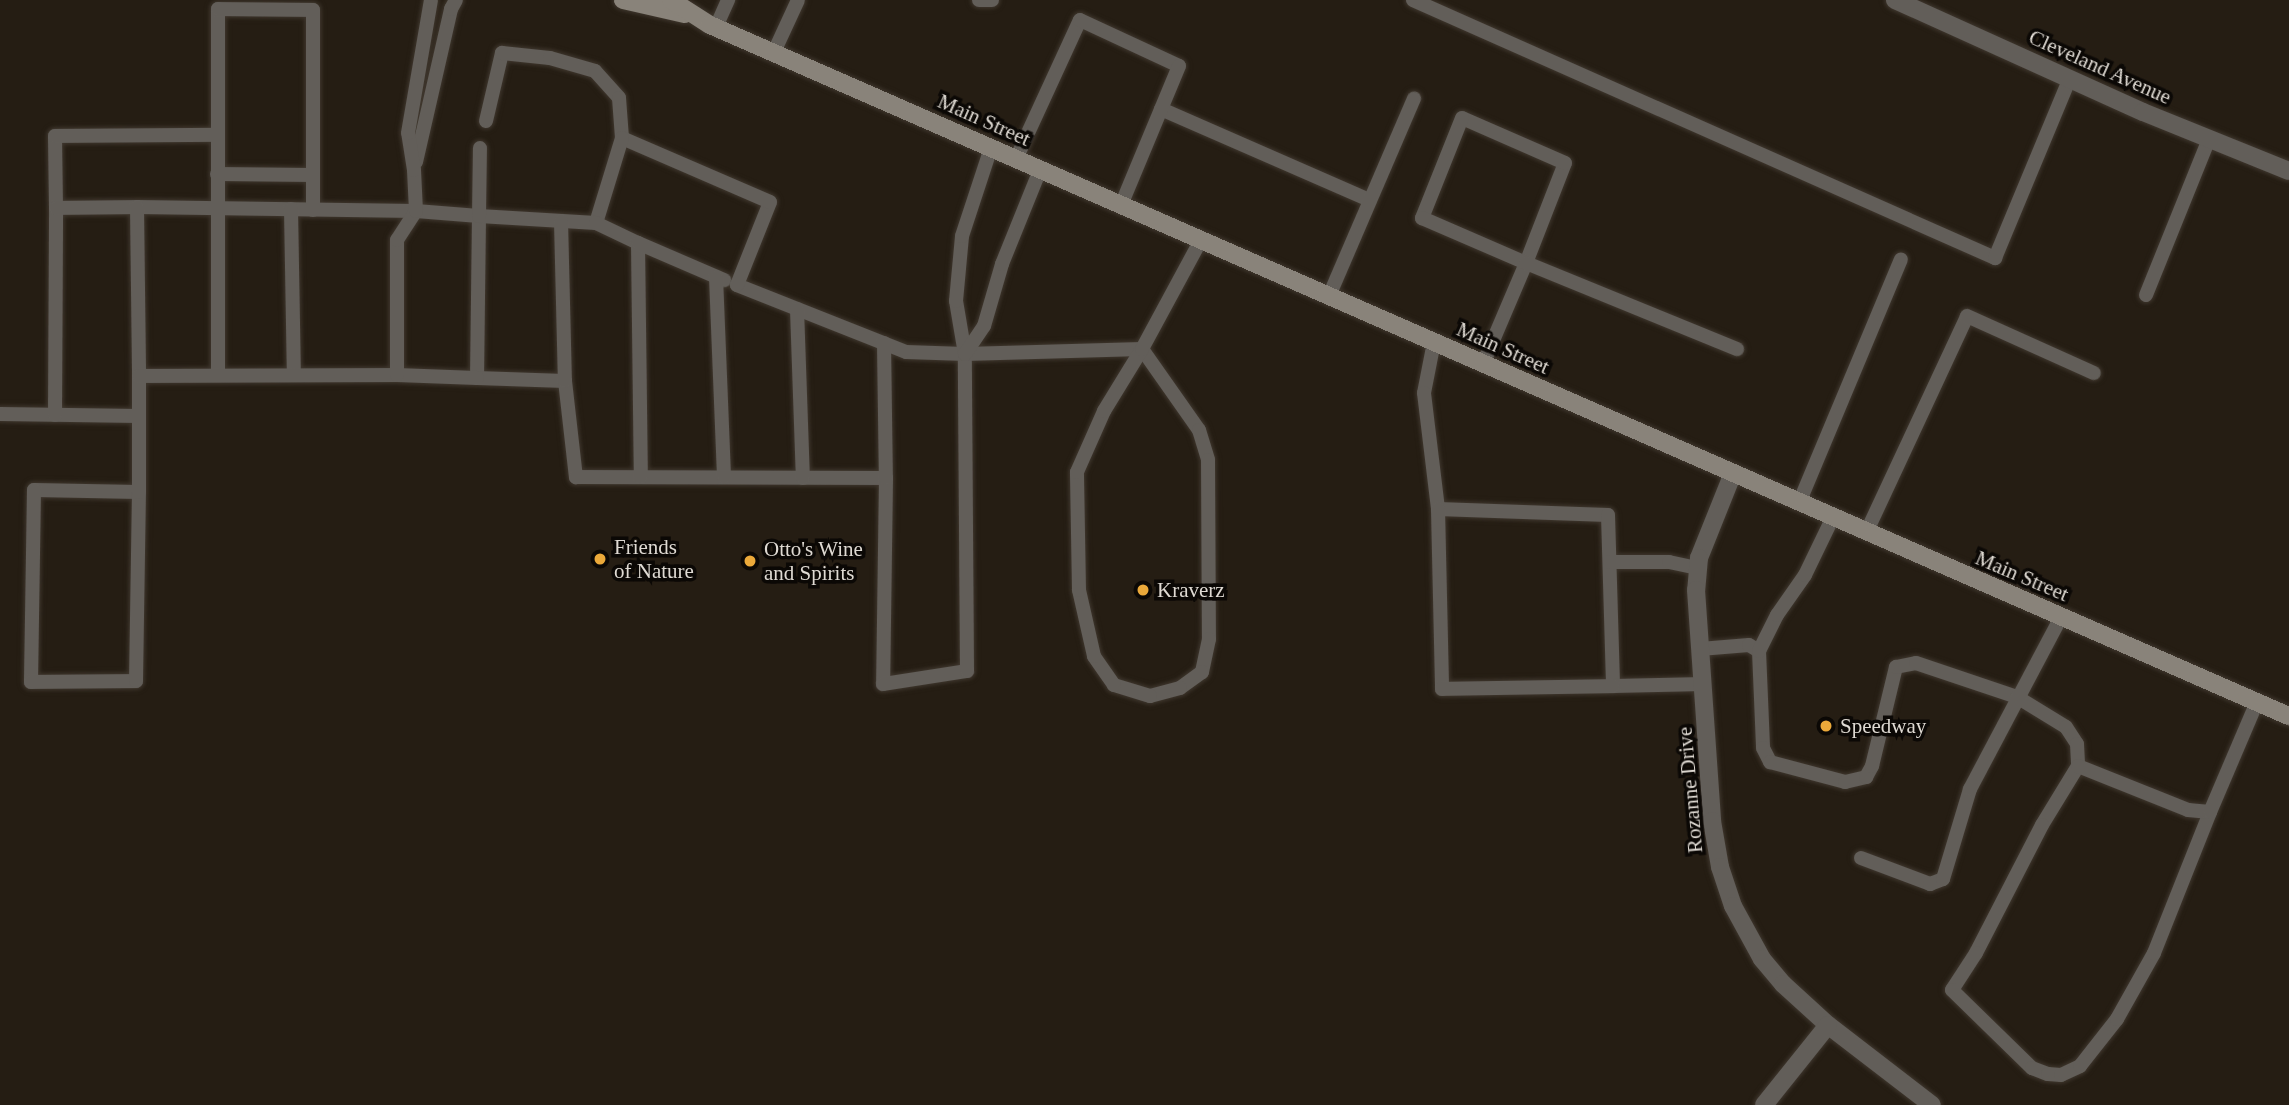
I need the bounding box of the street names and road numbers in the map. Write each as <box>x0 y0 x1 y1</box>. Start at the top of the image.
street label: Cleveland Avenue <box>2024 24 2176 110</box>
street label: Main Street <box>934 88 1034 152</box>
street label: Main Street <box>1453 316 1553 380</box>
street label: Main Street <box>1972 545 2072 607</box>
street label: Rozanne Drive <box>1672 726 1708 854</box>

